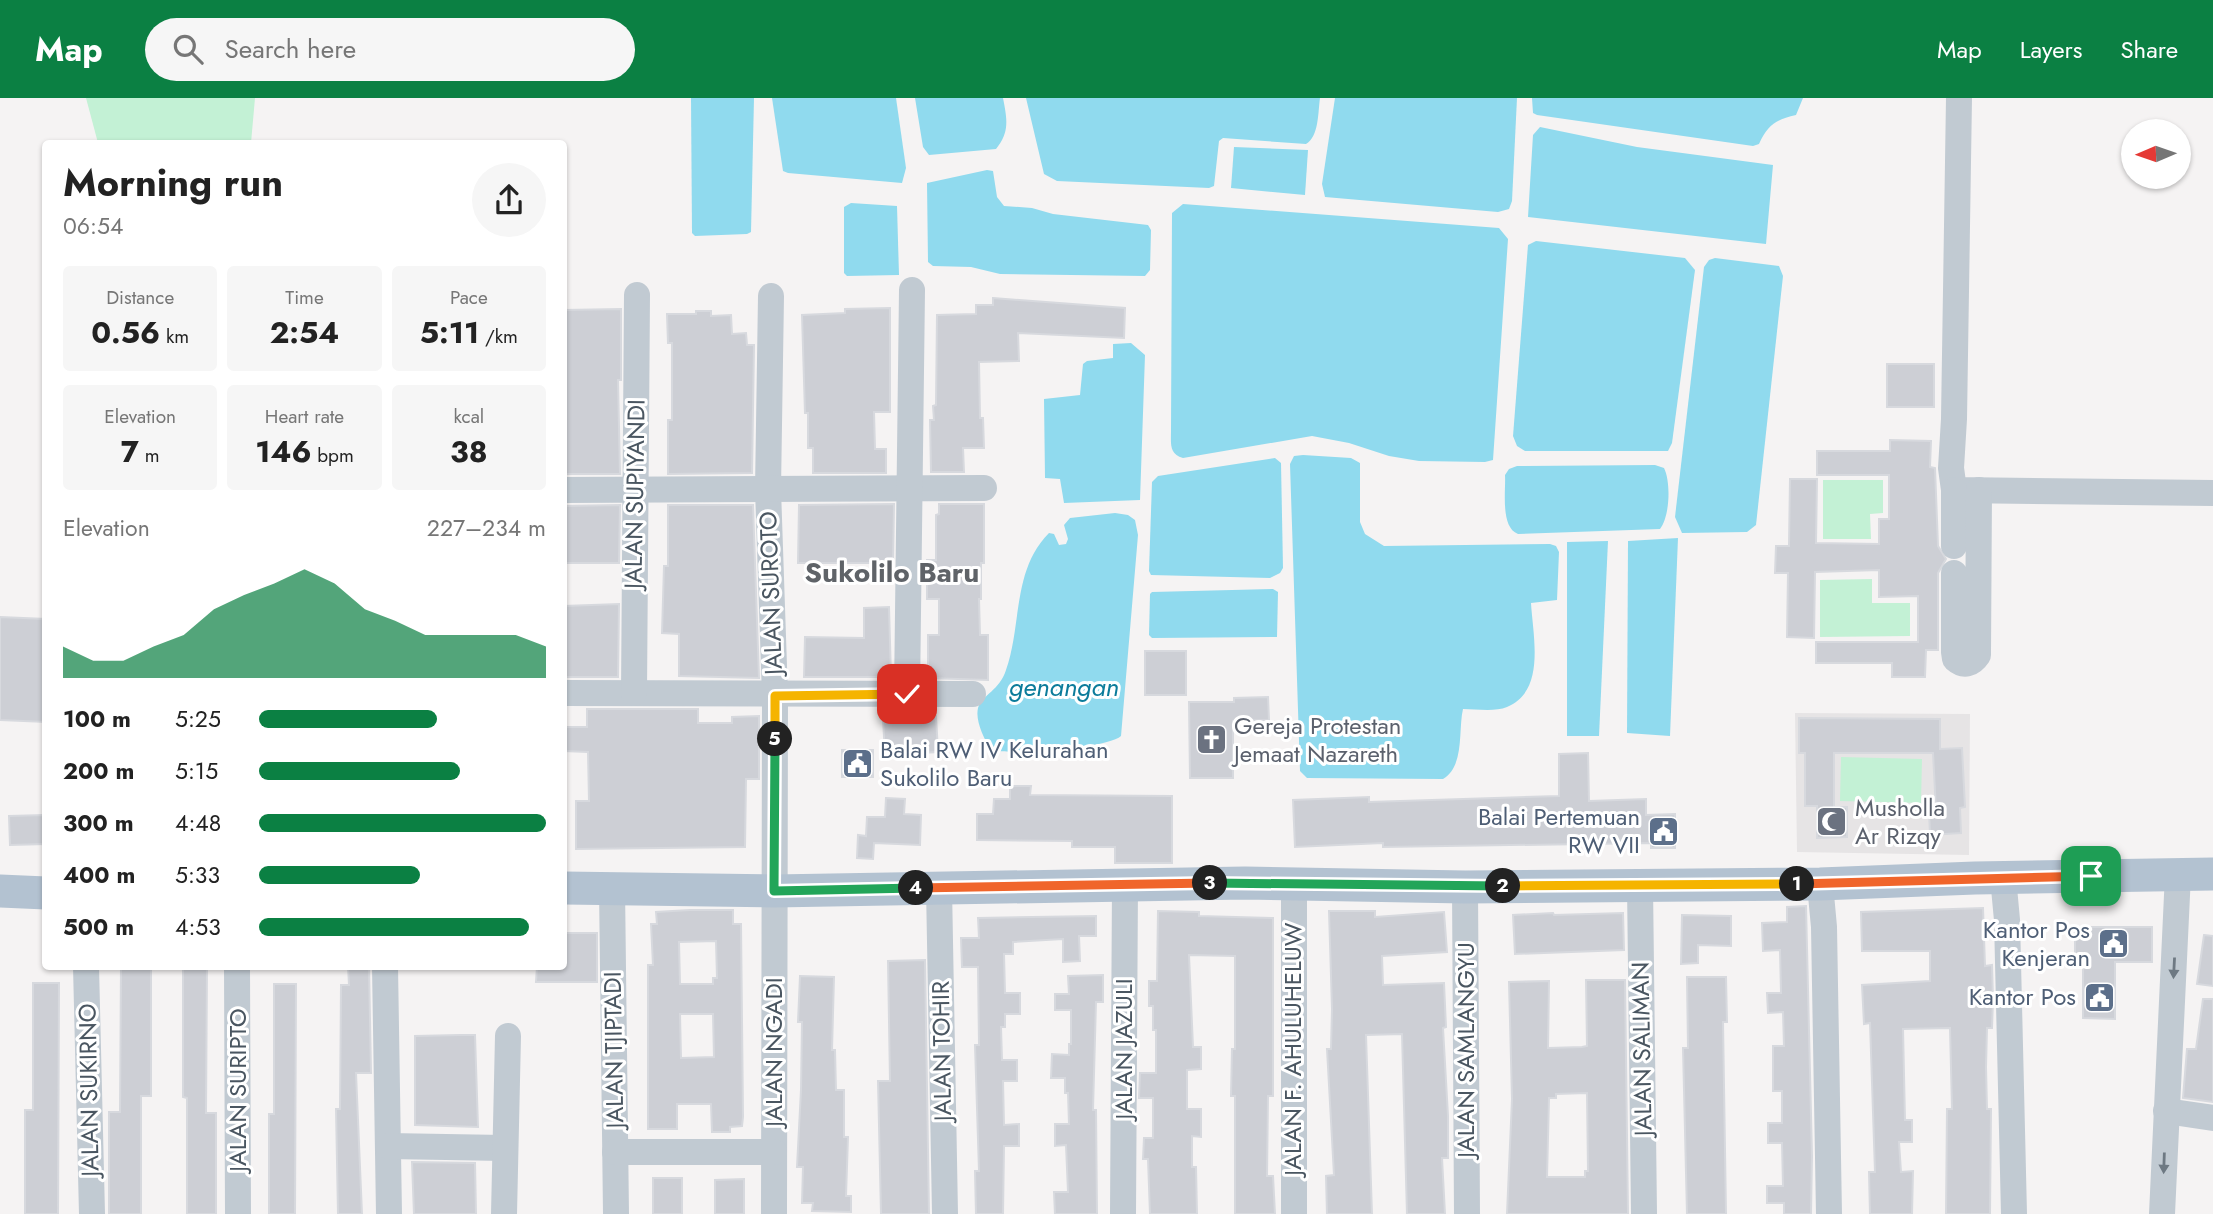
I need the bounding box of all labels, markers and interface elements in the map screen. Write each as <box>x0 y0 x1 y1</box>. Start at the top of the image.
search box <box>145 18 635 81</box>
text: Map <box>35 26 103 73</box>
icon: search <box>169 30 207 68</box>
text: Search here <box>225 30 356 68</box>
text: Map <box>1937 32 1982 67</box>
text: Layers <box>2020 32 2082 67</box>
text: Share <box>2120 32 2178 67</box>
north arrow <box>2121 119 2191 189</box>
map controls <box>2121 119 2191 189</box>
text: Morning run <box>63 155 283 210</box>
button: share <box>472 163 546 237</box>
text: 06:54 <box>63 209 123 243</box>
text: Distance <box>106 284 174 311</box>
text: Time <box>285 284 324 311</box>
text: Pace <box>450 284 488 311</box>
text: 0.56 <box>91 311 160 354</box>
text: 2:54 <box>270 311 339 354</box>
text: 5:11 <box>420 311 479 354</box>
text: km <box>160 323 189 350</box>
text: /km <box>479 323 518 350</box>
street label: JALAN SUPIYANDI <box>615 399 654 592</box>
text: Elevation <box>104 403 176 430</box>
text: Heart rate <box>265 403 344 430</box>
text: kcal <box>453 403 484 430</box>
text: 7 <box>121 430 139 473</box>
text: 146 <box>255 430 312 473</box>
text: 38 <box>450 430 488 473</box>
text: m <box>139 442 159 469</box>
text: bpm <box>312 442 354 469</box>
text: Elevation <box>63 511 150 545</box>
text: 227–234 m <box>427 511 546 545</box>
street label: JALAN SUROTO <box>750 511 791 678</box>
district label: Sukolilo Baru <box>805 552 979 593</box>
pin <box>877 664 937 724</box>
water label: genangan <box>1009 668 1119 706</box>
icon: check <box>888 675 926 713</box>
text: 100 m <box>63 702 131 736</box>
text: 5:25 <box>175 702 221 736</box>
place label: Gereja Protestan Jemaat Nazareth <box>1231 708 1401 771</box>
pin: 5 <box>758 722 792 756</box>
church icon: Gereja Protestan Jemaat Nazareth <box>1194 723 1228 757</box>
text: 5 <box>768 725 781 752</box>
place label: Balai RW IV Kelurahan Sukolilo Baru <box>880 732 1109 795</box>
public building icon: Balai RW IV Kelurahan Sukolilo Baru <box>840 747 874 781</box>
text: 200 m <box>63 754 134 788</box>
text: 5:15 <box>175 754 218 788</box>
place label: Musholla Ar Rizqy <box>1855 790 1945 853</box>
place label: Balai Pertemuan RW VII <box>1478 799 1640 862</box>
mosque icon: Musholla Ar Rizqy <box>1815 805 1849 839</box>
text: 300 m <box>63 806 134 840</box>
text: 4:48 <box>175 806 221 840</box>
public building icon: Balai Pertemuan RW VII <box>1646 814 1680 848</box>
pin <box>2061 846 2121 906</box>
icon: arrive <box>2072 857 2110 895</box>
text: 400 m <box>63 858 135 892</box>
text: 5:33 <box>175 858 220 892</box>
pin: 3 <box>1192 866 1228 900</box>
pin: 1 <box>1780 866 1814 902</box>
pin: 2 <box>1486 868 1520 904</box>
text: 3 <box>1204 869 1215 896</box>
pin: 4 <box>898 870 934 906</box>
text: 1 <box>1792 870 1801 897</box>
text: 2 <box>1496 872 1509 899</box>
text: 4 <box>909 874 922 901</box>
text: 500 m <box>63 910 134 944</box>
text: 4:53 <box>175 910 221 944</box>
place label: Kantor Pos Kenjeran <box>1983 912 2090 975</box>
street label: JALAN F. AHULUHELUW <box>1275 922 1310 1179</box>
public building icon: Kantor Pos Kenjeran <box>2096 927 2130 961</box>
street label: JALAN SAMLANGYU <box>1448 942 1483 1161</box>
one-way arrow <box>2168 958 2179 980</box>
street label: JALAN SALIMAN <box>1622 962 1661 1139</box>
street label: JALAN TJIPTADI <box>595 971 632 1132</box>
street label: JALAN NGADI <box>756 977 791 1130</box>
street label: JALAN JAZULI <box>1106 978 1141 1123</box>
place label: Kantor Pos <box>1969 979 2076 1014</box>
street label: JALAN TOHIR <box>923 980 960 1124</box>
public building icon: Kantor Pos <box>2082 980 2116 1014</box>
street label: JALAN SUKIRNO <box>69 1003 108 1180</box>
street label: JALAN SURIPTO <box>220 1008 255 1175</box>
one-way arrow <box>2159 1152 2170 1174</box>

